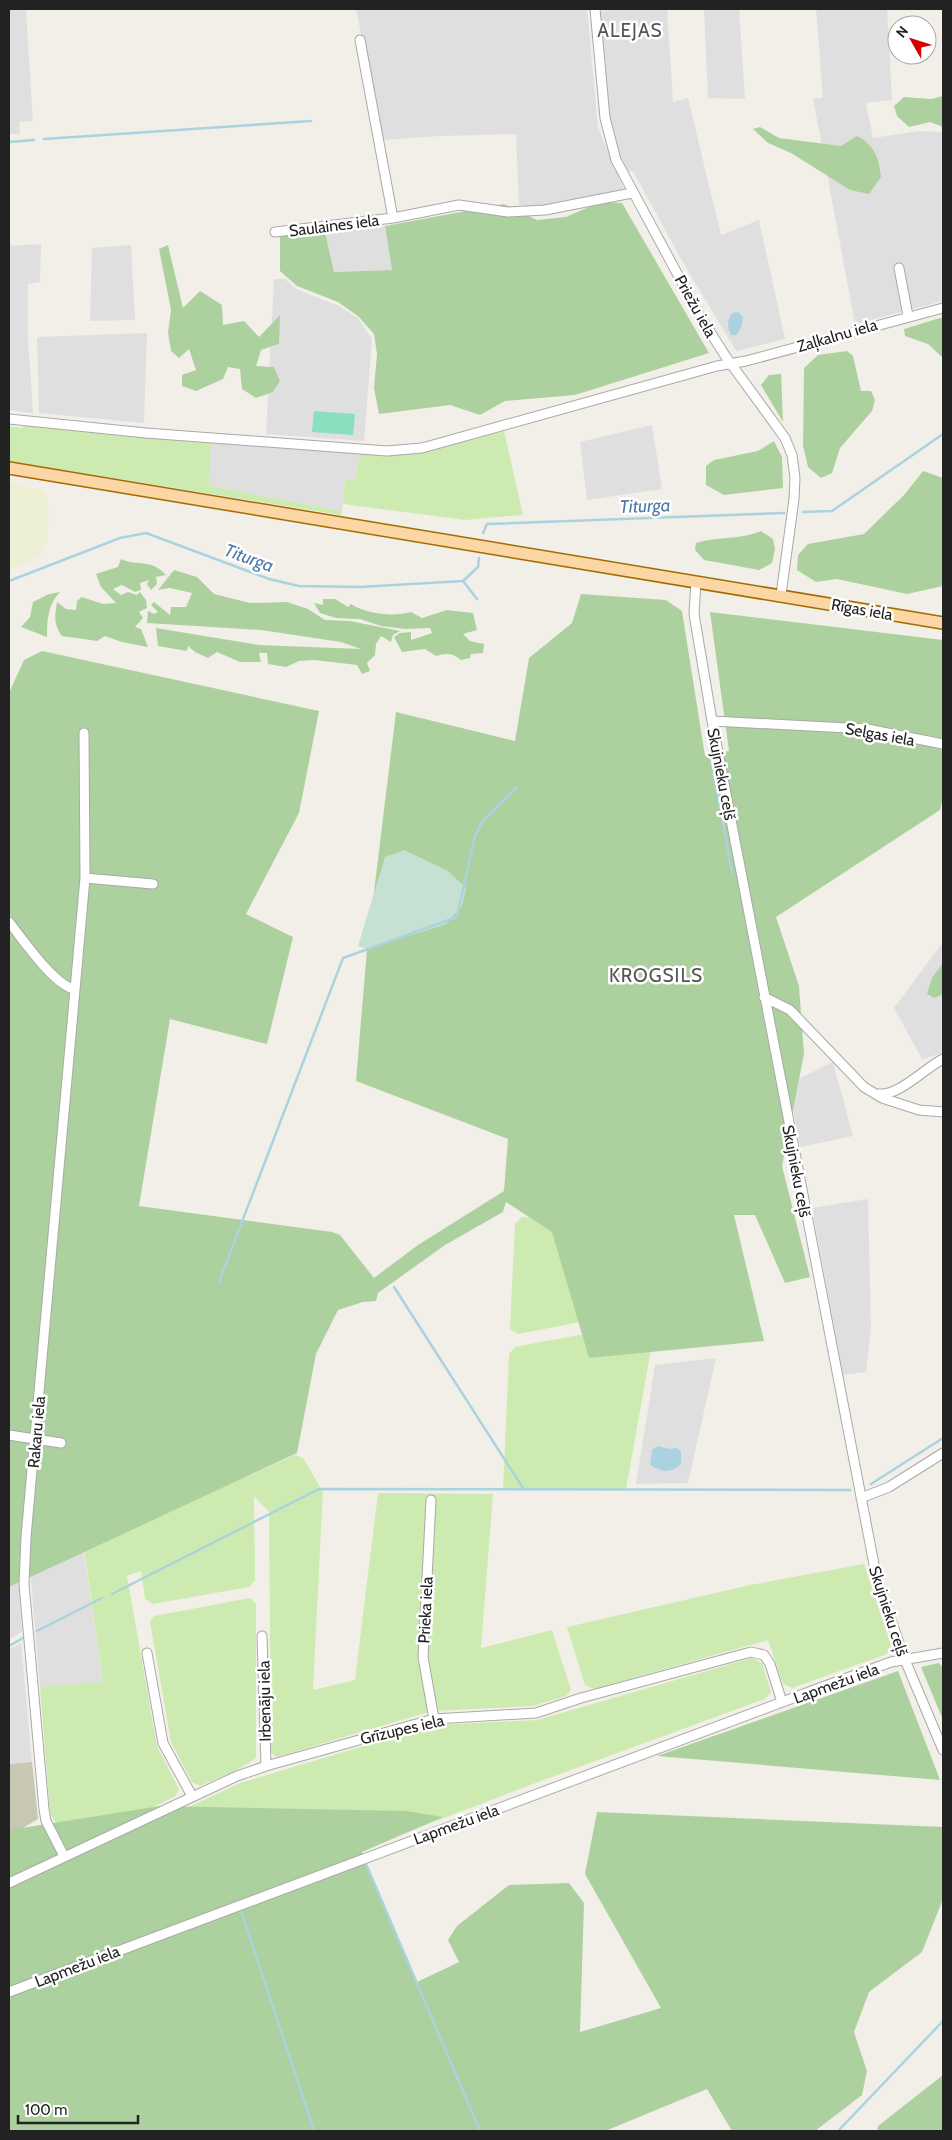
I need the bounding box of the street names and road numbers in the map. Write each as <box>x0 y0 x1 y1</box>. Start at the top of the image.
street label: Saulaines iela <box>288 211 381 240</box>
street label: Priežu iela <box>671 272 721 341</box>
street label: Zaļkalnu iela <box>795 315 880 357</box>
street label: Rīgas iela <box>830 595 894 624</box>
street label: Selgas iela <box>844 719 916 750</box>
street label: Skujnieku ceļš <box>702 726 740 822</box>
street label: Skujnieku ceļš <box>777 1123 815 1219</box>
street label: Rakaru iela <box>24 1395 49 1469</box>
street label: Skujnieku ceļš <box>864 1564 912 1659</box>
street label: Prieka iela <box>414 1576 437 1644</box>
street label: Lapmežu iela <box>791 1659 882 1708</box>
street label: Irbenāju iela <box>254 1660 275 1742</box>
street label: Grīzupes iela <box>358 1711 446 1748</box>
street label: Lapmežu iela <box>411 1800 502 1849</box>
street label: Lapmežu iela <box>32 1941 123 1991</box>

